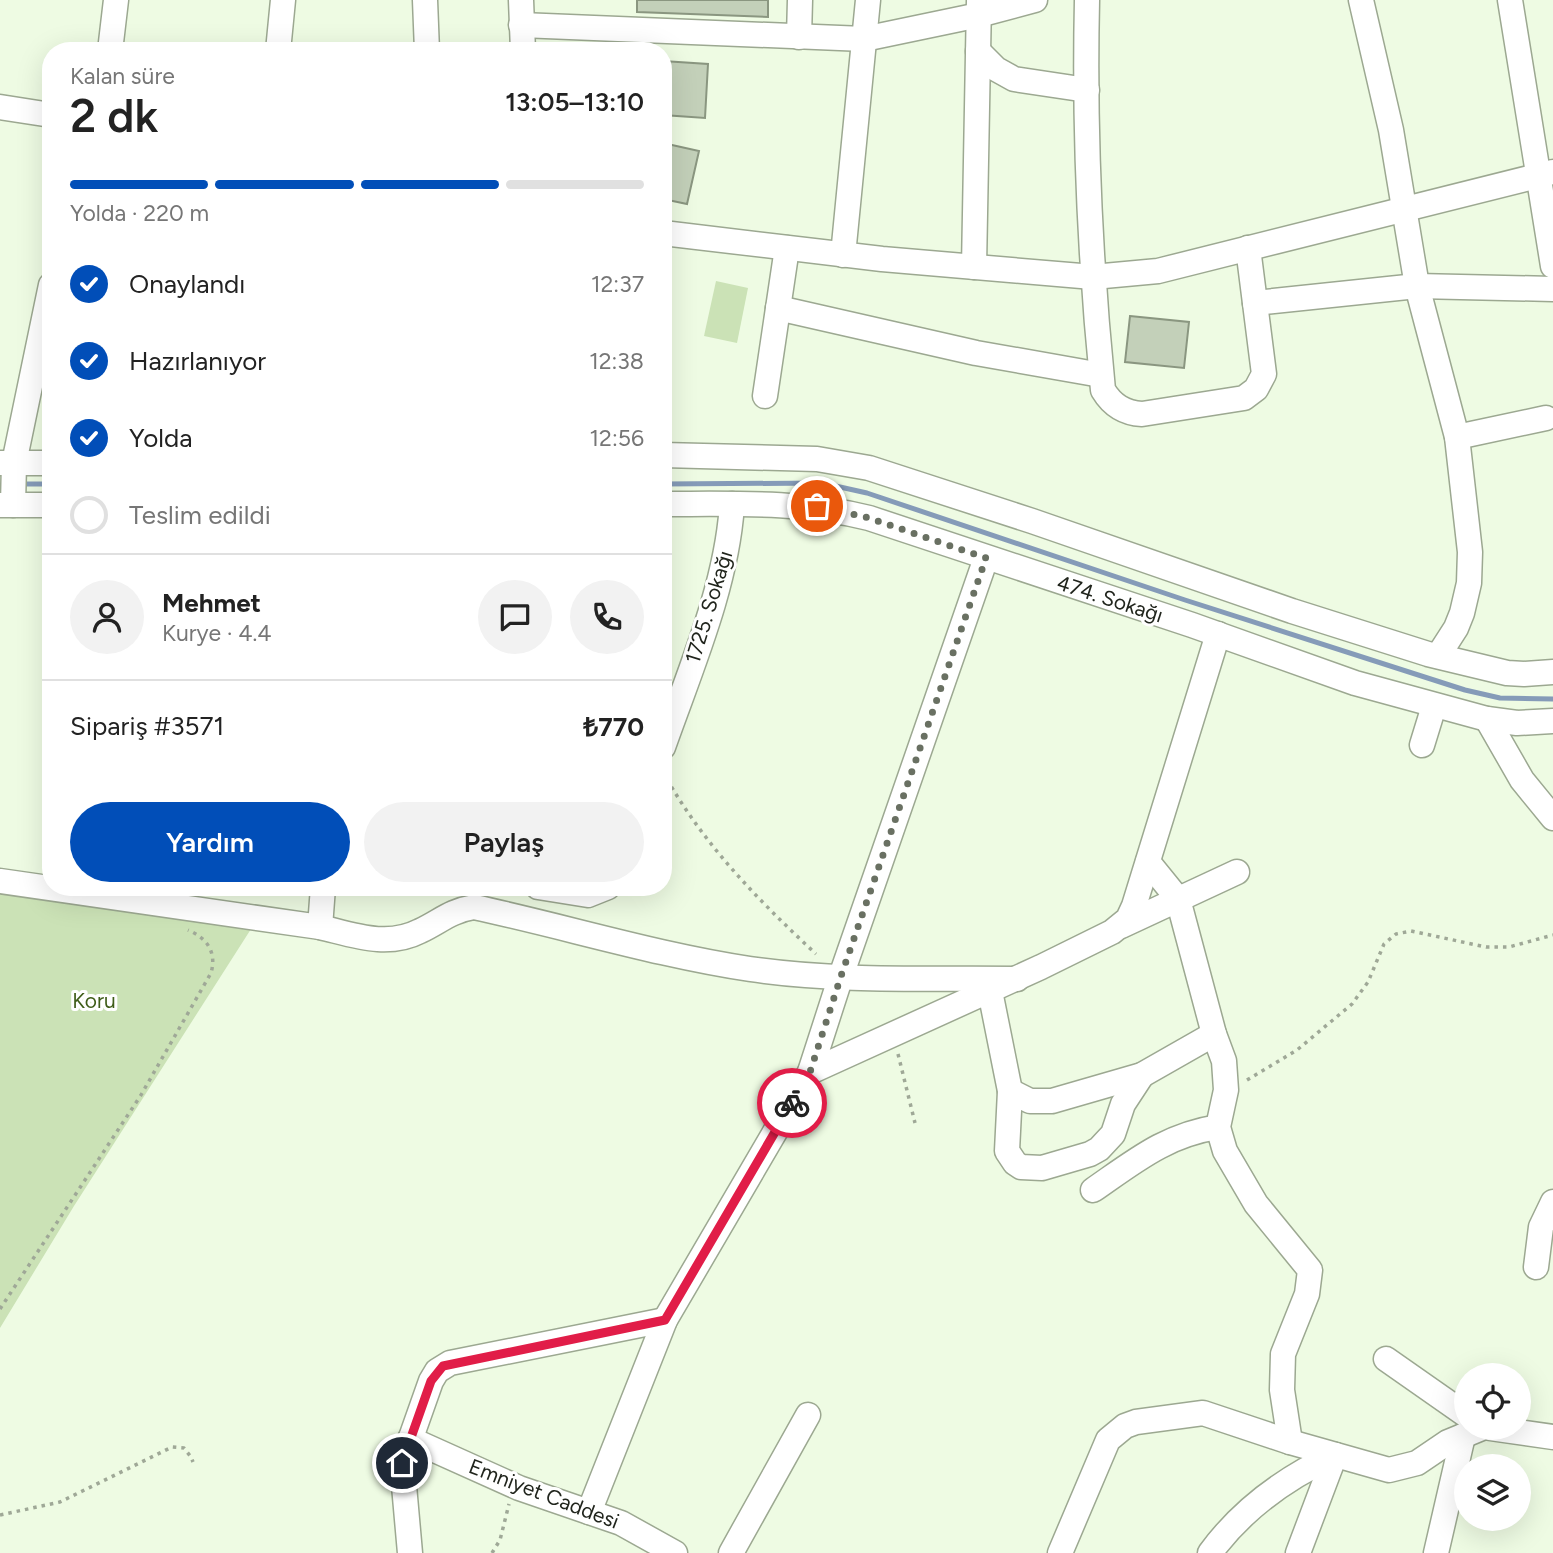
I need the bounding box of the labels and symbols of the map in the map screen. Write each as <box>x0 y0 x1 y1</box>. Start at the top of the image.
pin <box>787 476 847 536</box>
street label: 1725. Sokağı <box>680 548 737 666</box>
street label: 474. Sokağı <box>1054 570 1166 627</box>
park label: Koru <box>72 988 116 1013</box>
courier <box>757 1068 827 1138</box>
pin <box>372 1433 432 1493</box>
street label: Emniyet Caddesi <box>466 1453 623 1534</box>

